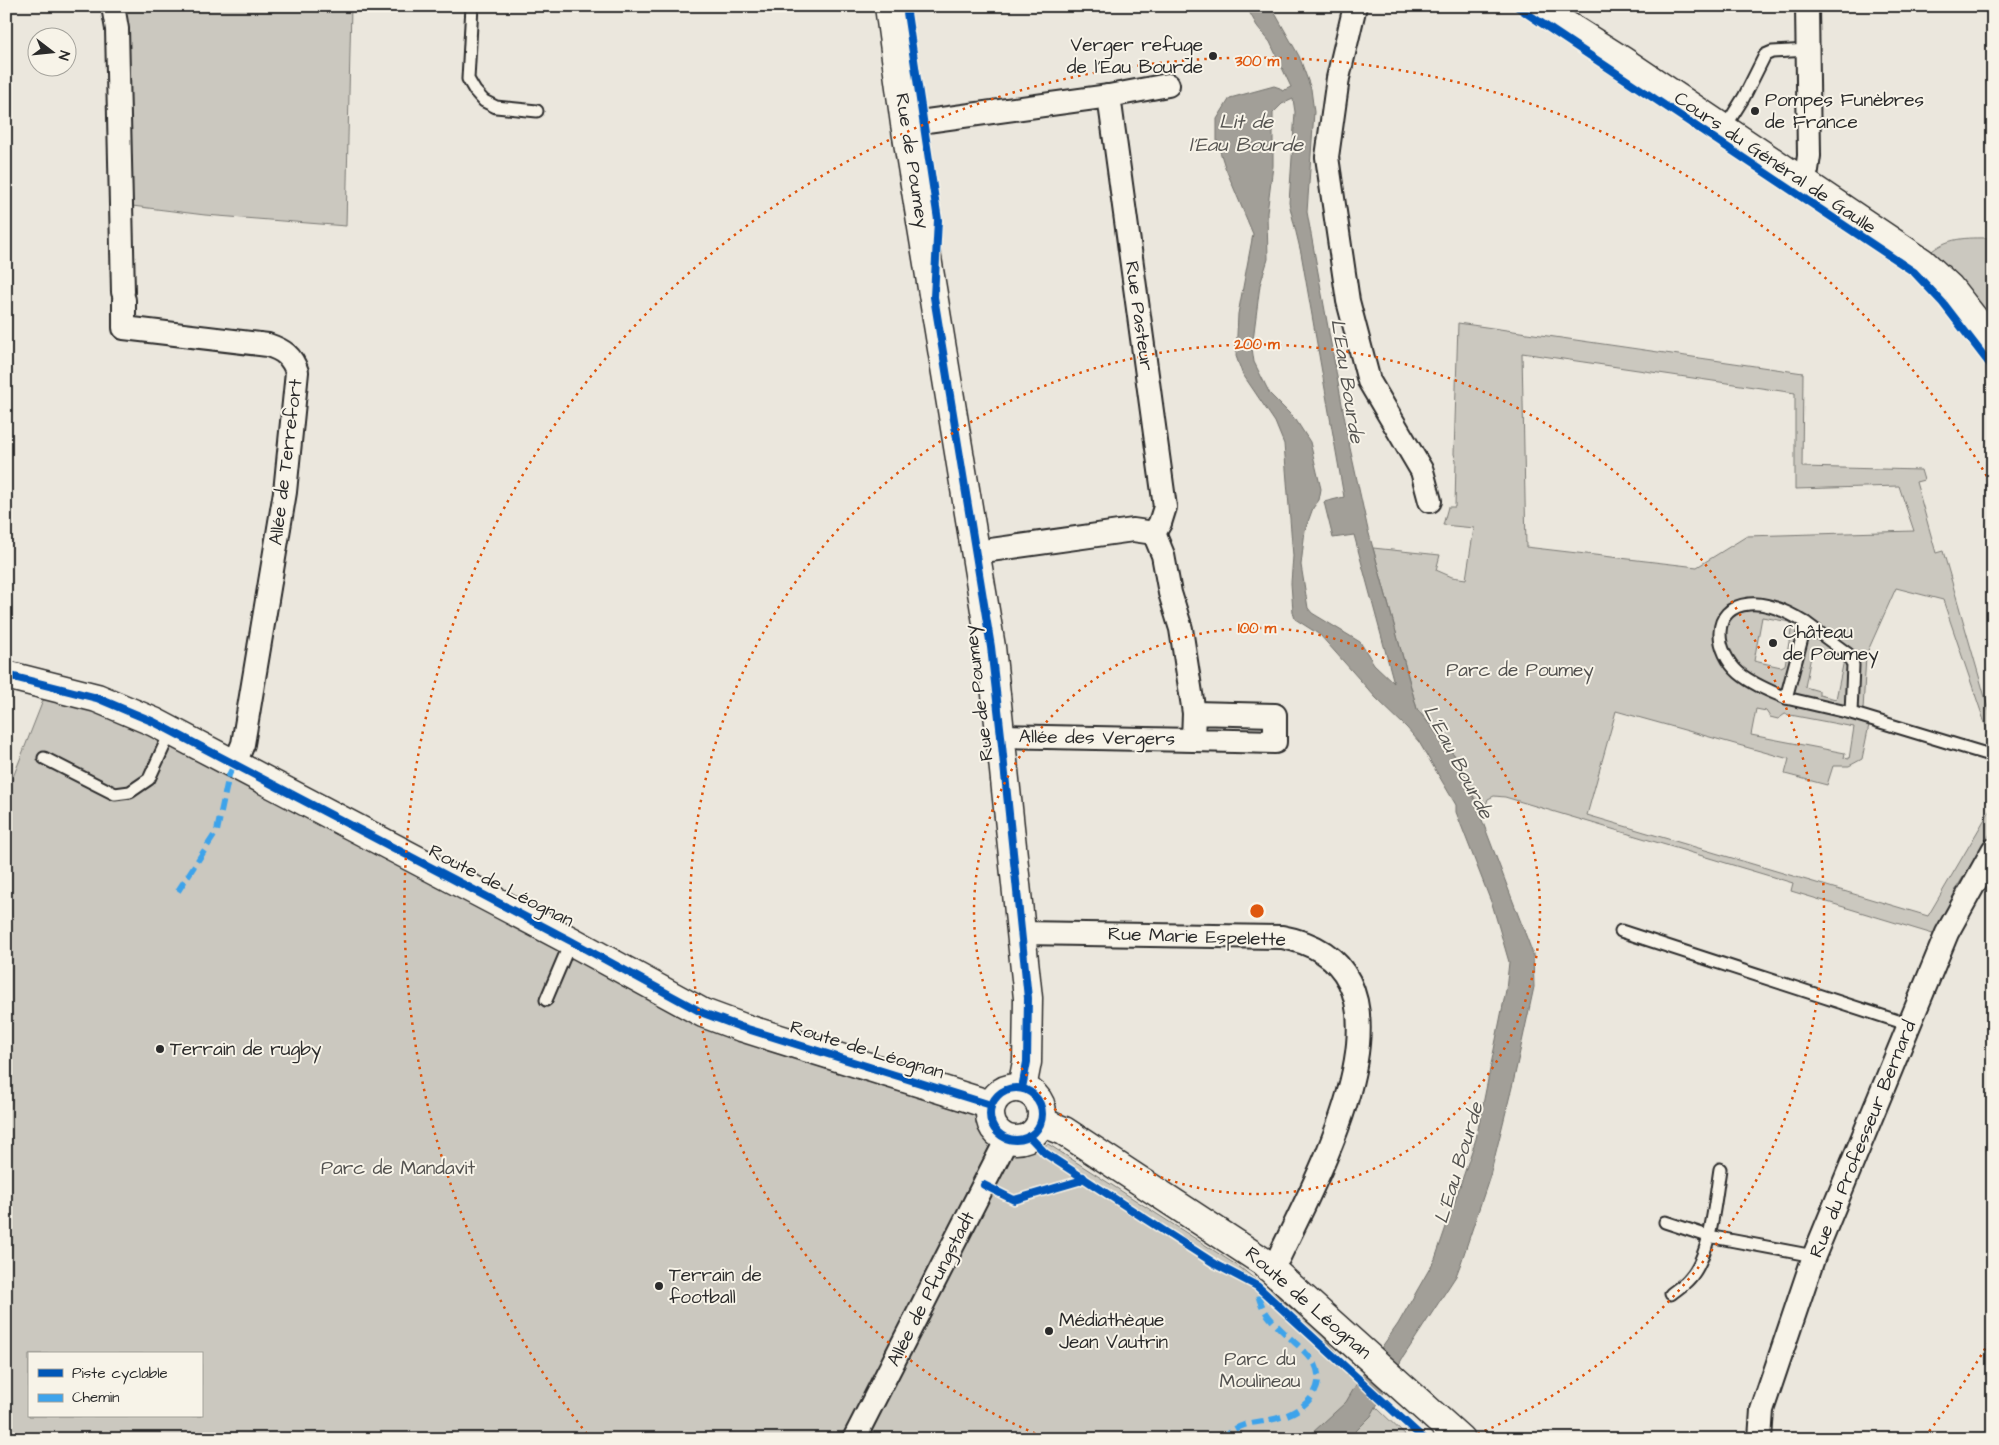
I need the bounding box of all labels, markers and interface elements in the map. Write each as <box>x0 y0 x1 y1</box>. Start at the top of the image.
north arrow <box>28 28 78 78</box>
place label: Verger refuge de l'Eau Bourde <box>1067 32 1203 81</box>
text: N <box>53 48 74 62</box>
marker: Verger refuge de l'Eau Bourde <box>1207 50 1219 62</box>
text: 300 m <box>1234 51 1279 72</box>
street label: Cours du Général de Gaulle <box>1668 85 1882 241</box>
place label: Pompes Funèbres de France <box>1765 87 1924 136</box>
street label: Rue de Poumey <box>887 91 936 231</box>
marker: Pompes Funèbres de France <box>1749 105 1761 117</box>
water label: Lit de l'Eau Bourde <box>1189 108 1304 159</box>
street label: Rue Pasteur <box>1118 259 1160 373</box>
water label: L'Eau Bourde <box>1323 317 1371 446</box>
text: 200 m <box>1233 334 1280 355</box>
street label: Allée de Terrefort <box>262 377 310 547</box>
text: 100 m <box>1238 618 1277 639</box>
place label: Château de Poumey <box>1783 619 1879 669</box>
street label: Rue de Poumey <box>957 623 1002 762</box>
marker: Château de Poumey <box>1767 637 1779 649</box>
park label: Parc de Poumey <box>1446 657 1594 685</box>
water label: L'Eau Bourde <box>1416 700 1500 825</box>
street label: Allée des Vergers <box>1019 723 1175 754</box>
street label: Route de Léognan <box>423 838 578 935</box>
centre of rings <box>1248 902 1266 920</box>
street label: Rue Marie Espelette <box>1107 920 1287 954</box>
street label: Route de Léognan <box>786 1014 947 1087</box>
street label: Rue du Professeur Bernard <box>1803 1016 1923 1262</box>
place label: Terrain de rugby <box>170 1036 322 1064</box>
marker: Terrain de rugby <box>154 1043 166 1055</box>
water label: L'Eau Bourde <box>1427 1098 1491 1227</box>
park label: Parc de Mandavit <box>321 1155 475 1182</box>
street label: Allée de Pfungstadt <box>880 1207 983 1372</box>
street label: Route de Léognan <box>1238 1240 1377 1366</box>
place label: Terrain de football <box>669 1262 762 1311</box>
marker: Terrain de football <box>653 1280 665 1292</box>
place label: Médiathèque Jean Vautrin <box>1059 1307 1168 1356</box>
marker: Médiathèque Jean Vautrin <box>1043 1325 1055 1337</box>
park label: Parc du Moulineau <box>1219 1346 1301 1395</box>
legend <box>28 1352 202 1418</box>
text: Piste cyclable <box>72 1363 168 1385</box>
text: Chemin <box>72 1387 120 1408</box>

